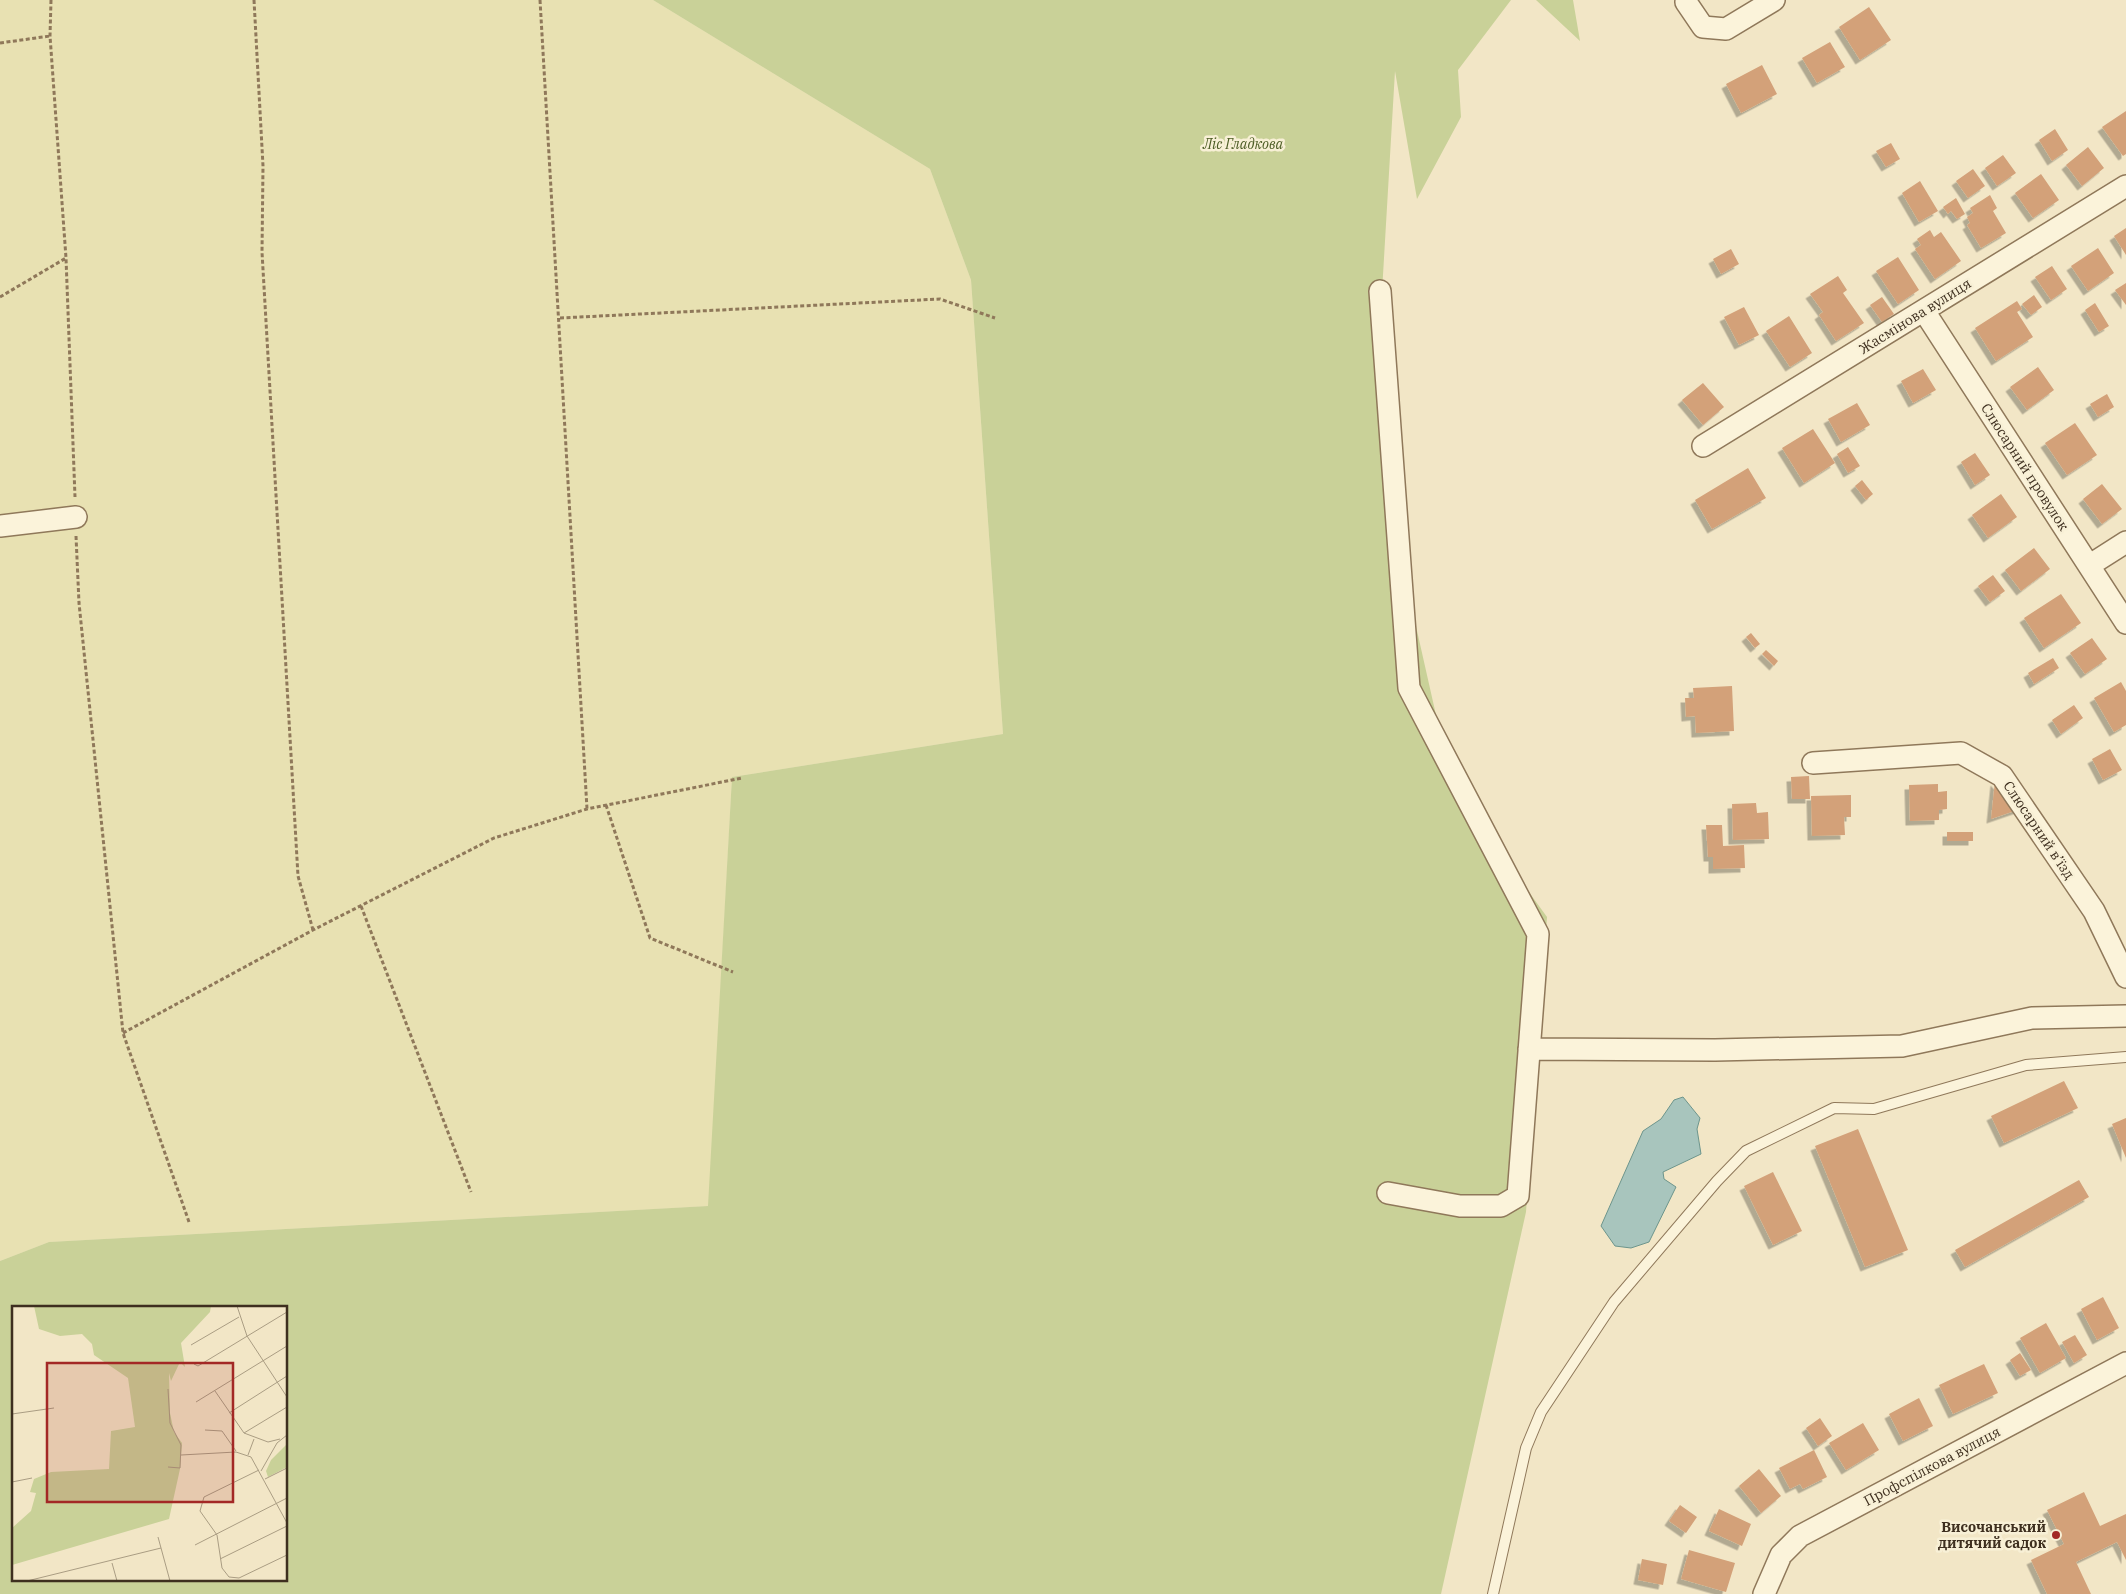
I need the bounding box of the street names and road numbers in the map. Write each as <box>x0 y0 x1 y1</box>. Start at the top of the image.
street label: Жасмінова вулиця <box>1856 274 1974 358</box>
street label: Слюсарний провулок <box>1977 400 2073 534</box>
street label: Слюсарний в’їзд <box>1999 777 2079 883</box>
street label: Профспілкова вулиця <box>1860 1422 2004 1510</box>

